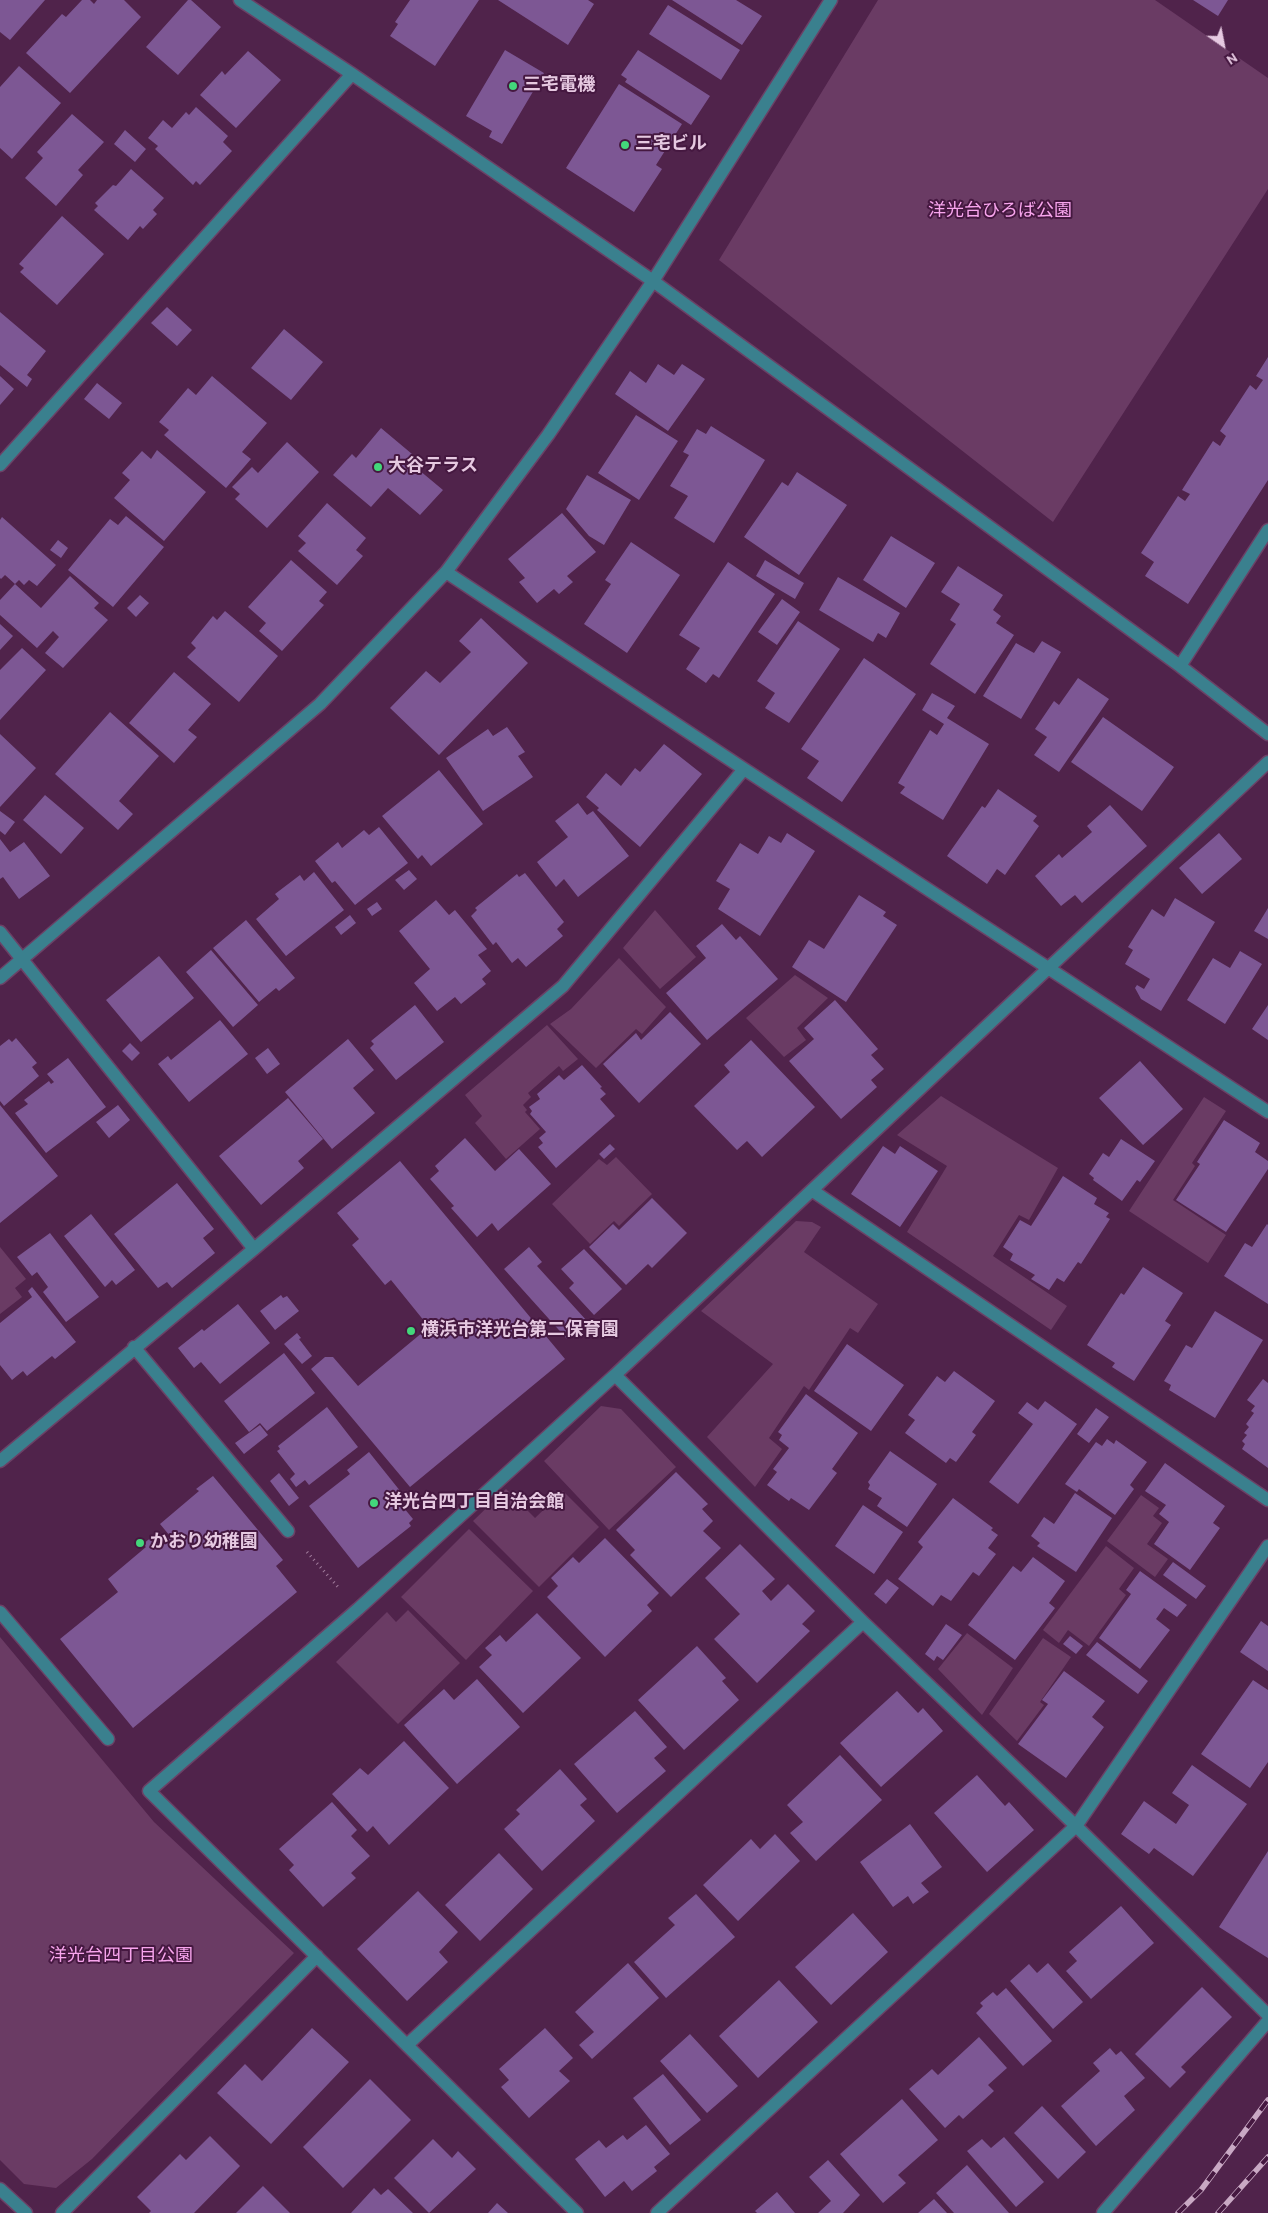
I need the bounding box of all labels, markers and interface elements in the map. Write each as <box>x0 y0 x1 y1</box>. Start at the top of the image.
north arrow <box>1198 20 1248 70</box>
text: N <box>1223 48 1240 68</box>
place label: 三宅電機 <box>523 75 595 97</box>
marker: 三宅電機 <box>507 80 519 92</box>
place label: 三宅ビル <box>635 134 707 156</box>
marker: 三宅ビル <box>619 139 631 151</box>
park label: 洋光台ひろば公園 <box>928 201 1072 223</box>
place label: 大谷テラス <box>388 456 478 478</box>
marker: 大谷テラス <box>372 461 384 473</box>
place label: 横浜市洋光台第二保育園 <box>421 1320 619 1342</box>
marker: 横浜市洋光台第二保育園 <box>405 1325 417 1337</box>
place label: 洋光台四丁目自治会館 <box>384 1492 564 1514</box>
marker: 洋光台四丁目自治会館 <box>368 1497 380 1509</box>
place label: かおり幼稚園 <box>150 1532 258 1554</box>
marker: かおり幼稚園 <box>134 1537 146 1549</box>
park label: 洋光台四丁目公園 <box>49 1946 193 1968</box>

